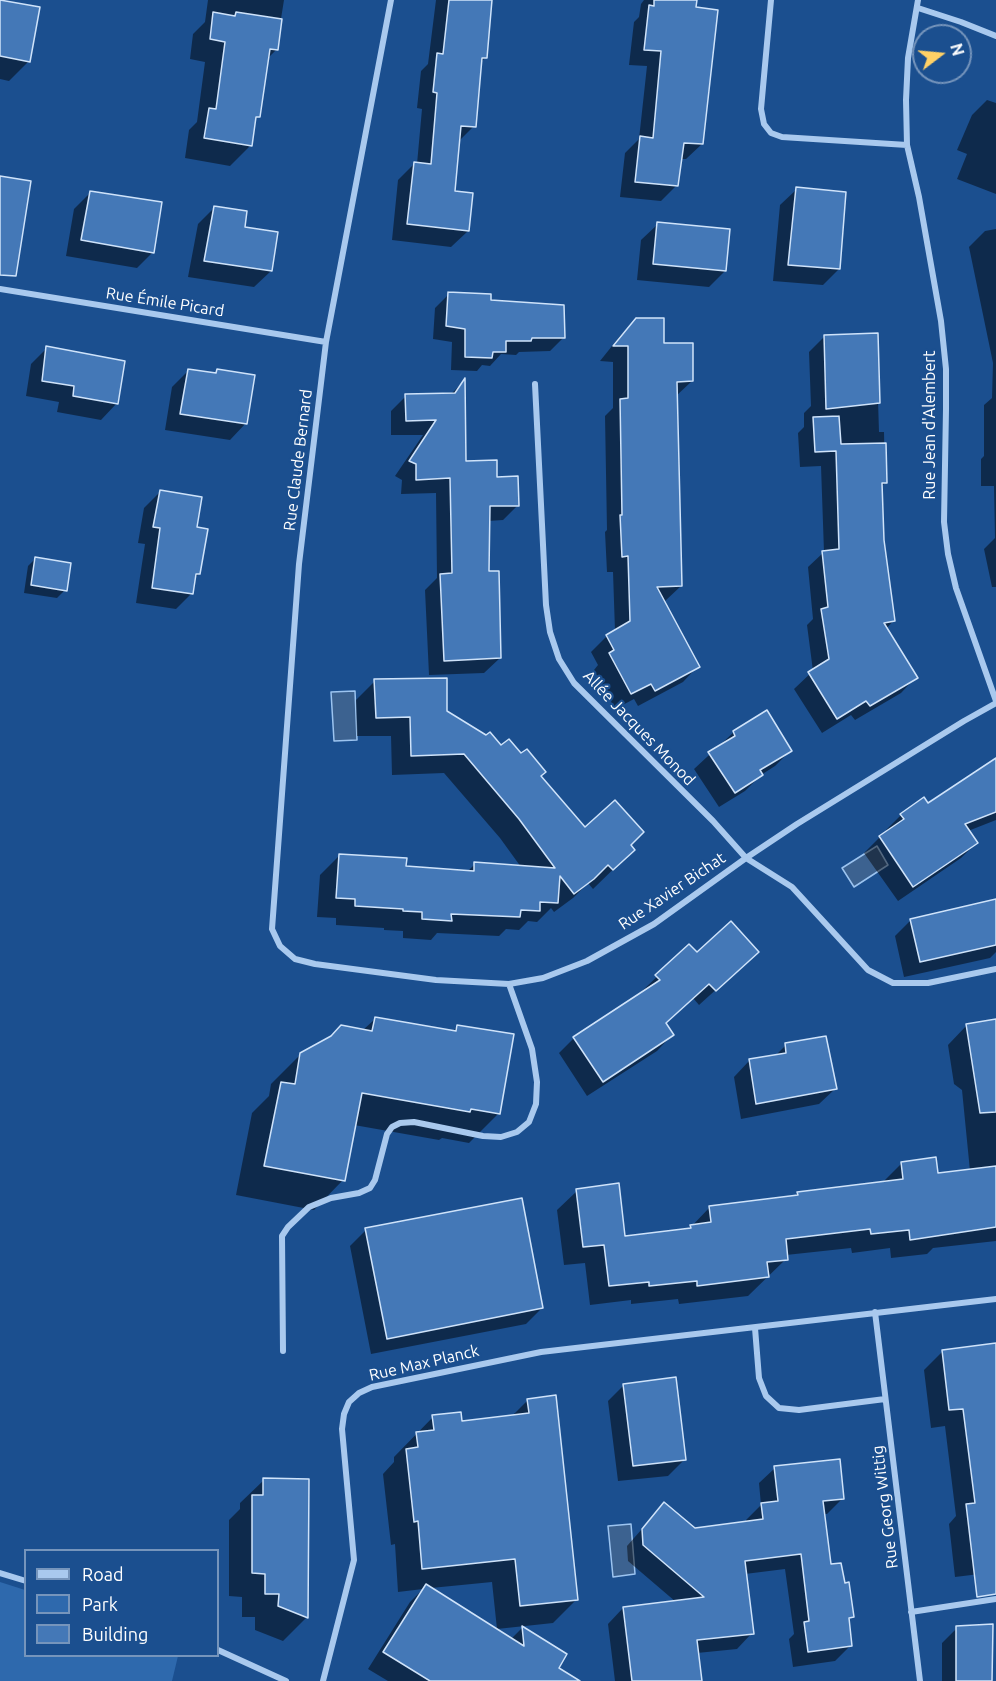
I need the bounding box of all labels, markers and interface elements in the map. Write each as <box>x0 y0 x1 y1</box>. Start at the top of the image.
north arrow <box>912 24 972 84</box>
text: N <box>947 41 968 58</box>
street label: Rue Émile Picard <box>105 283 225 321</box>
street label: Rue Jean d'Alembert <box>920 350 940 500</box>
street label: Rue Claude Bernard <box>280 388 316 532</box>
street label: Allée Jacques Monod <box>579 666 699 790</box>
street label: Rue Xavier Bichat <box>615 848 729 934</box>
street label: Rue Max Planck <box>367 1341 481 1385</box>
street label: Rue Georg Wittig <box>868 1444 902 1570</box>
legend <box>24 1549 219 1657</box>
text: Road <box>82 1564 124 1584</box>
text: Park <box>82 1594 118 1614</box>
text: Building <box>82 1624 148 1644</box>

